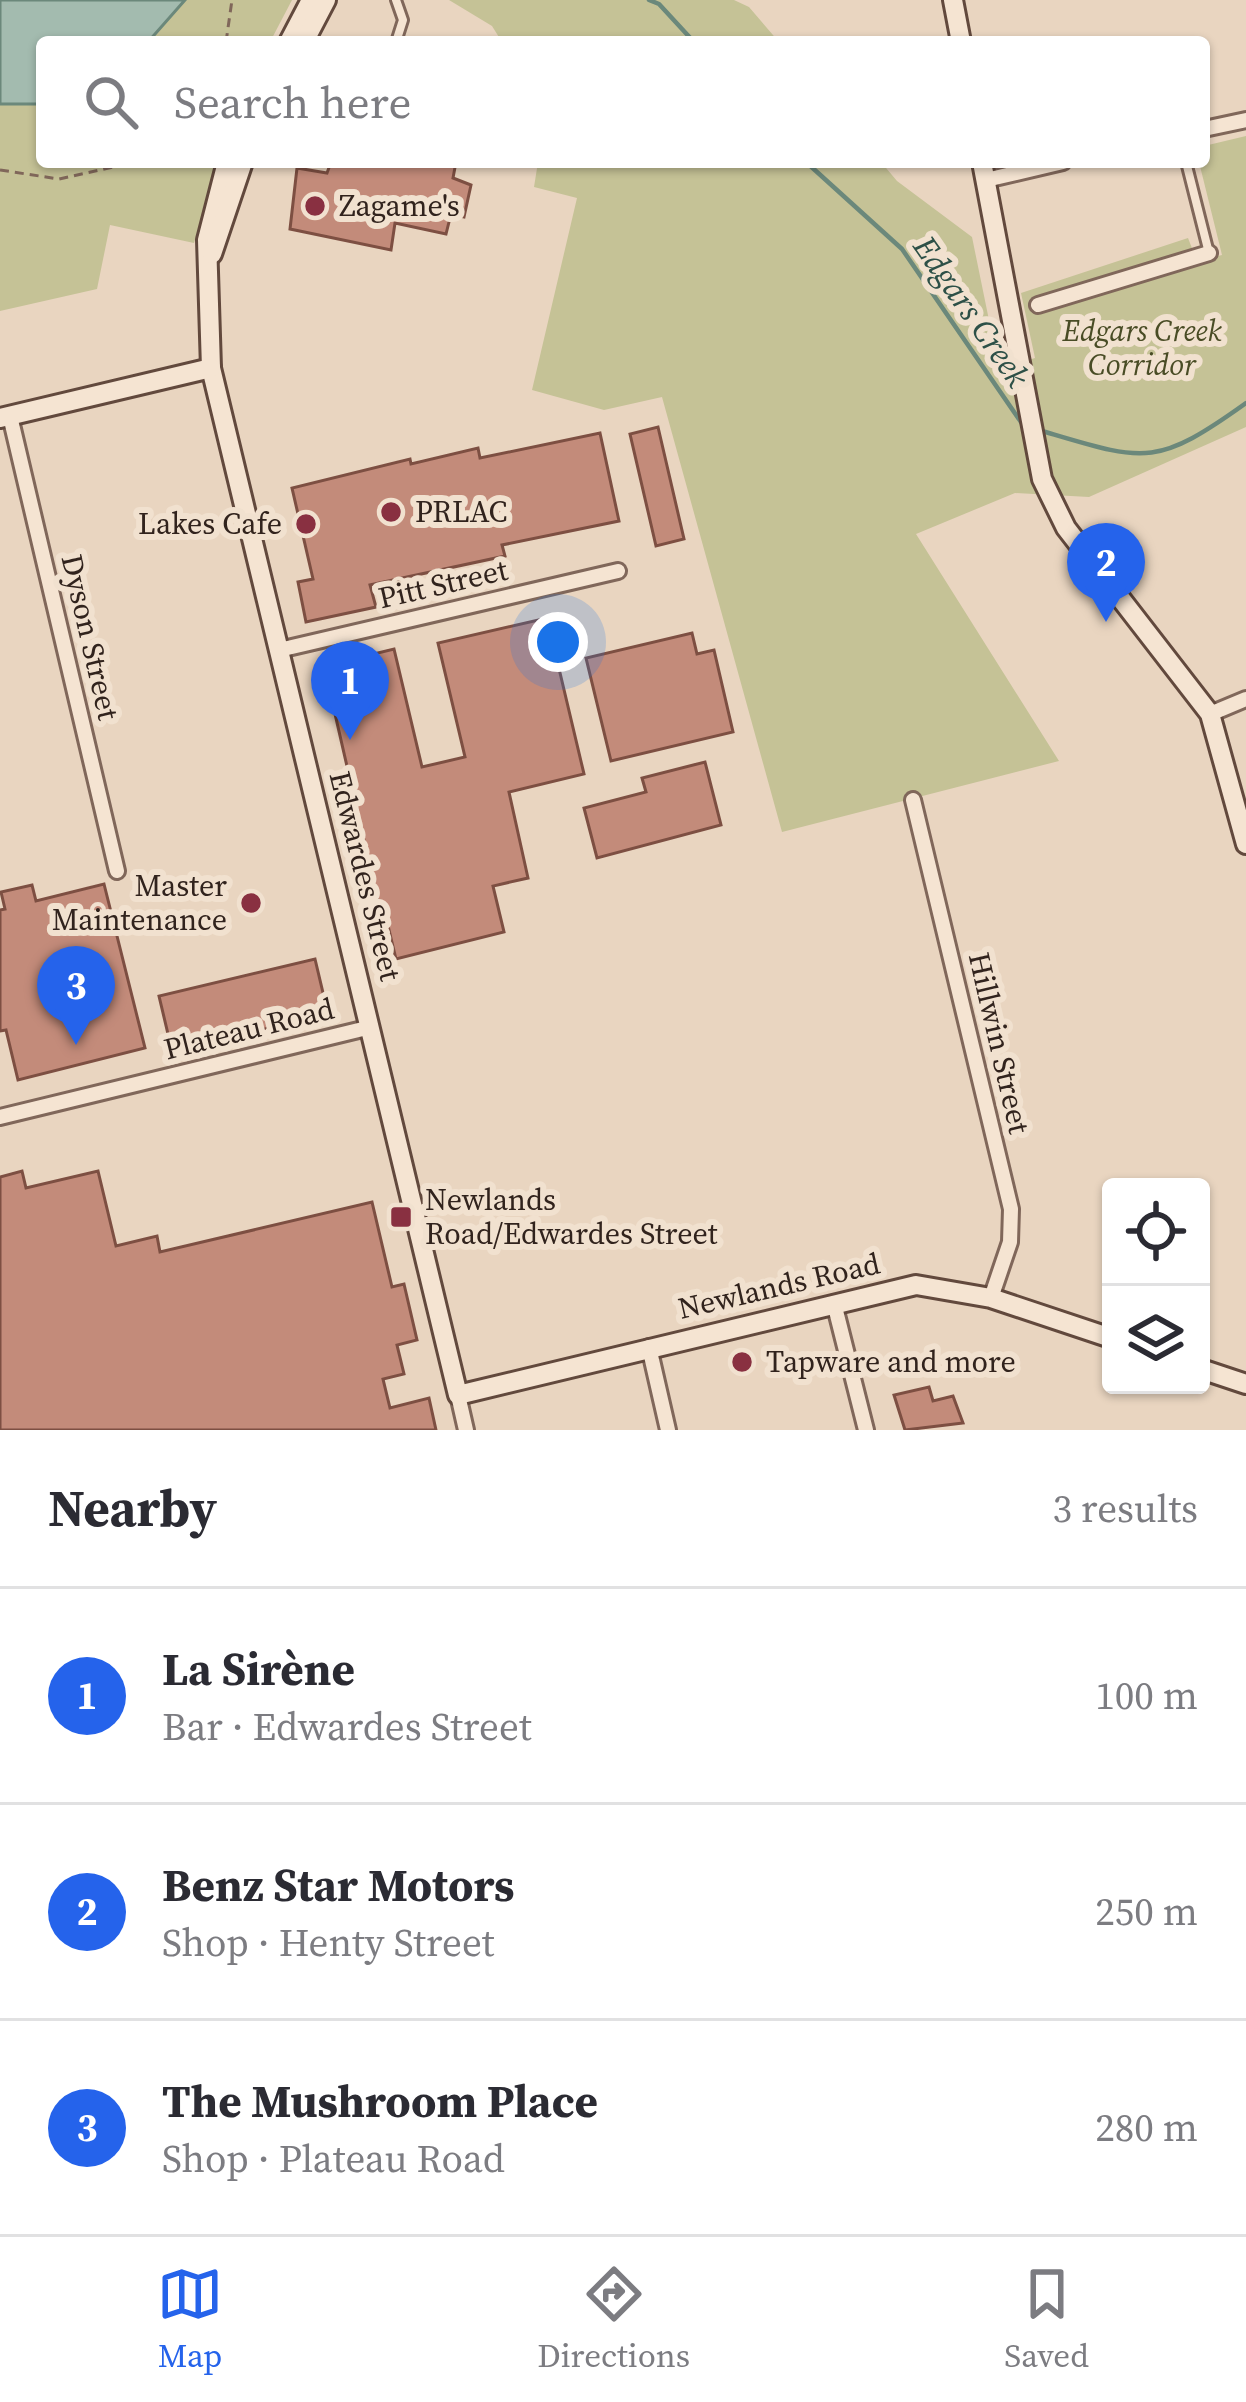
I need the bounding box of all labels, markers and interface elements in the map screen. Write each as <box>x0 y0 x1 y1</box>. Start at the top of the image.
search box <box>36 36 1210 168</box>
icon: search <box>78 69 144 135</box>
text: Search here <box>174 71 411 133</box>
place label: Zagame's <box>339 185 460 226</box>
marker: Zagame's <box>302 193 328 219</box>
water label: Edgars Creek <box>902 226 1041 396</box>
park label: Edgars Creek Corridor <box>1061 310 1223 385</box>
place label: PRLAC <box>415 491 507 532</box>
marker: PRLAC <box>378 499 404 525</box>
place label: Lakes Cafe <box>138 503 282 544</box>
marker: Lakes Cafe <box>293 511 319 537</box>
pin: 2 <box>1067 523 1145 622</box>
street label: Pitt Street <box>374 549 512 618</box>
street label: Dyson Street <box>52 550 129 724</box>
your location <box>528 612 588 672</box>
pin: 1 <box>311 641 389 740</box>
street label: Edwardes Street <box>320 767 411 985</box>
place label: Master Maintenance <box>52 865 227 940</box>
marker: Master Maintenance <box>238 890 264 916</box>
pin: 3 <box>37 946 115 1045</box>
street label: Hillwin Street <box>959 948 1040 1138</box>
street label: Plateau Road <box>159 988 338 1069</box>
map controls <box>1102 1178 1210 1394</box>
button: locate <box>1102 1178 1210 1286</box>
place label: Newlands Road/Edwardes Street <box>425 1179 718 1254</box>
marker: Newlands Road/Edwardes Street <box>388 1204 414 1230</box>
street label: Newlands Road <box>674 1242 884 1329</box>
button: layers <box>1102 1286 1210 1394</box>
place label: Tapware and more <box>766 1341 1016 1382</box>
marker: Tapware and more <box>729 1349 755 1375</box>
text: Nearby <box>48 1473 217 1543</box>
text: 3 results <box>1053 1482 1198 1535</box>
text: La Sirène <box>162 1638 355 1700</box>
text: 1 <box>76 1669 98 1722</box>
text: 100 m <box>1095 1669 1198 1722</box>
text: Bar · Edwardes Street <box>162 1700 532 1753</box>
text: Benz Star Motors <box>162 1854 514 1916</box>
text: 2 <box>76 1885 98 1938</box>
text: 250 m <box>1095 1885 1198 1938</box>
text: Shop · Henty Street <box>162 1916 494 1969</box>
text: The Mushroom Place <box>162 2070 598 2132</box>
text: 3 <box>76 2101 98 2154</box>
text: 280 m <box>1095 2101 1198 2154</box>
text: Shop · Plateau Road <box>162 2132 505 2185</box>
tab: Map <box>157 2261 223 2378</box>
tab: Directions <box>537 2261 690 2378</box>
tab: Saved <box>1004 2261 1089 2378</box>

